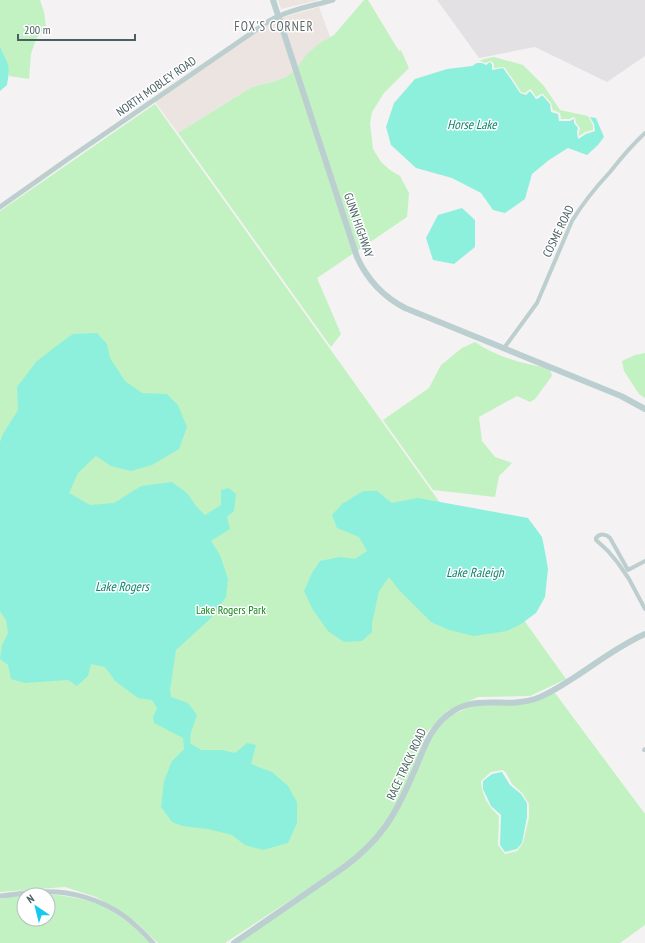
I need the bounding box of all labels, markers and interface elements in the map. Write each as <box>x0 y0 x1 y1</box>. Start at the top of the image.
scale bar <box>18 16 135 42</box>
district label: FOX'S CORNER <box>234 18 314 35</box>
text: 200 m <box>24 22 51 37</box>
street label: NORTH MOBLEY ROAD <box>113 53 199 119</box>
water label: Horse Lake <box>447 116 498 133</box>
street label: GUNN HIGHWAY <box>341 191 377 260</box>
street label: COSME ROAD <box>539 203 577 259</box>
water label: Lake Raleigh <box>446 564 505 581</box>
water label: Lake Rogers <box>95 578 150 595</box>
park label: Lake Rogers Park <box>196 602 266 617</box>
street label: RACE TRACK ROAD <box>383 726 429 802</box>
north arrow <box>16 887 56 927</box>
text: N <box>24 891 37 906</box>

